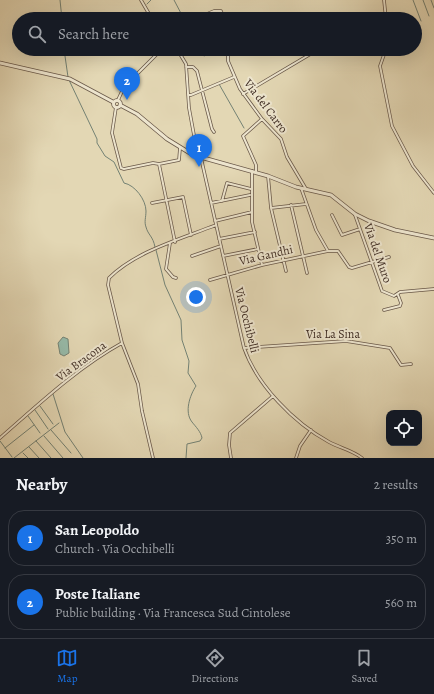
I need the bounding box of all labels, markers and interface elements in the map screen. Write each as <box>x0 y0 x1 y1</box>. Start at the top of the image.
search box <box>12 12 422 56</box>
icon: search <box>26 23 48 45</box>
text: Search here <box>58 24 129 44</box>
pin: 2 <box>114 67 140 100</box>
street label: Via del Carro <box>240 75 292 136</box>
pin: 1 <box>186 134 212 167</box>
street label: Via del Muro <box>360 220 396 285</box>
street label: Via Gandhi <box>237 241 294 269</box>
street label: Via Occhibelli <box>231 285 263 354</box>
your location <box>186 287 206 307</box>
street label: Via La Sina <box>305 326 360 342</box>
street label: Via Bracona <box>52 337 110 385</box>
map controls <box>386 410 422 446</box>
button: locate <box>386 410 422 446</box>
text: Nearby <box>16 473 67 496</box>
text: 2 results <box>374 476 418 493</box>
text: San Leopoldo <box>55 520 139 540</box>
text: 1 <box>28 530 32 547</box>
text: 350 m <box>386 530 417 547</box>
text: Church · Via Occhibelli <box>55 540 175 557</box>
text: Poste Italiane <box>55 584 140 604</box>
text: 2 <box>27 594 33 611</box>
text: 560 m <box>385 594 417 611</box>
text: Public building · Via Francesca Sud Cintolese <box>55 604 291 621</box>
tab: Map <box>56 647 78 686</box>
tab: Directions <box>191 647 239 686</box>
tab: Saved <box>351 647 378 686</box>

